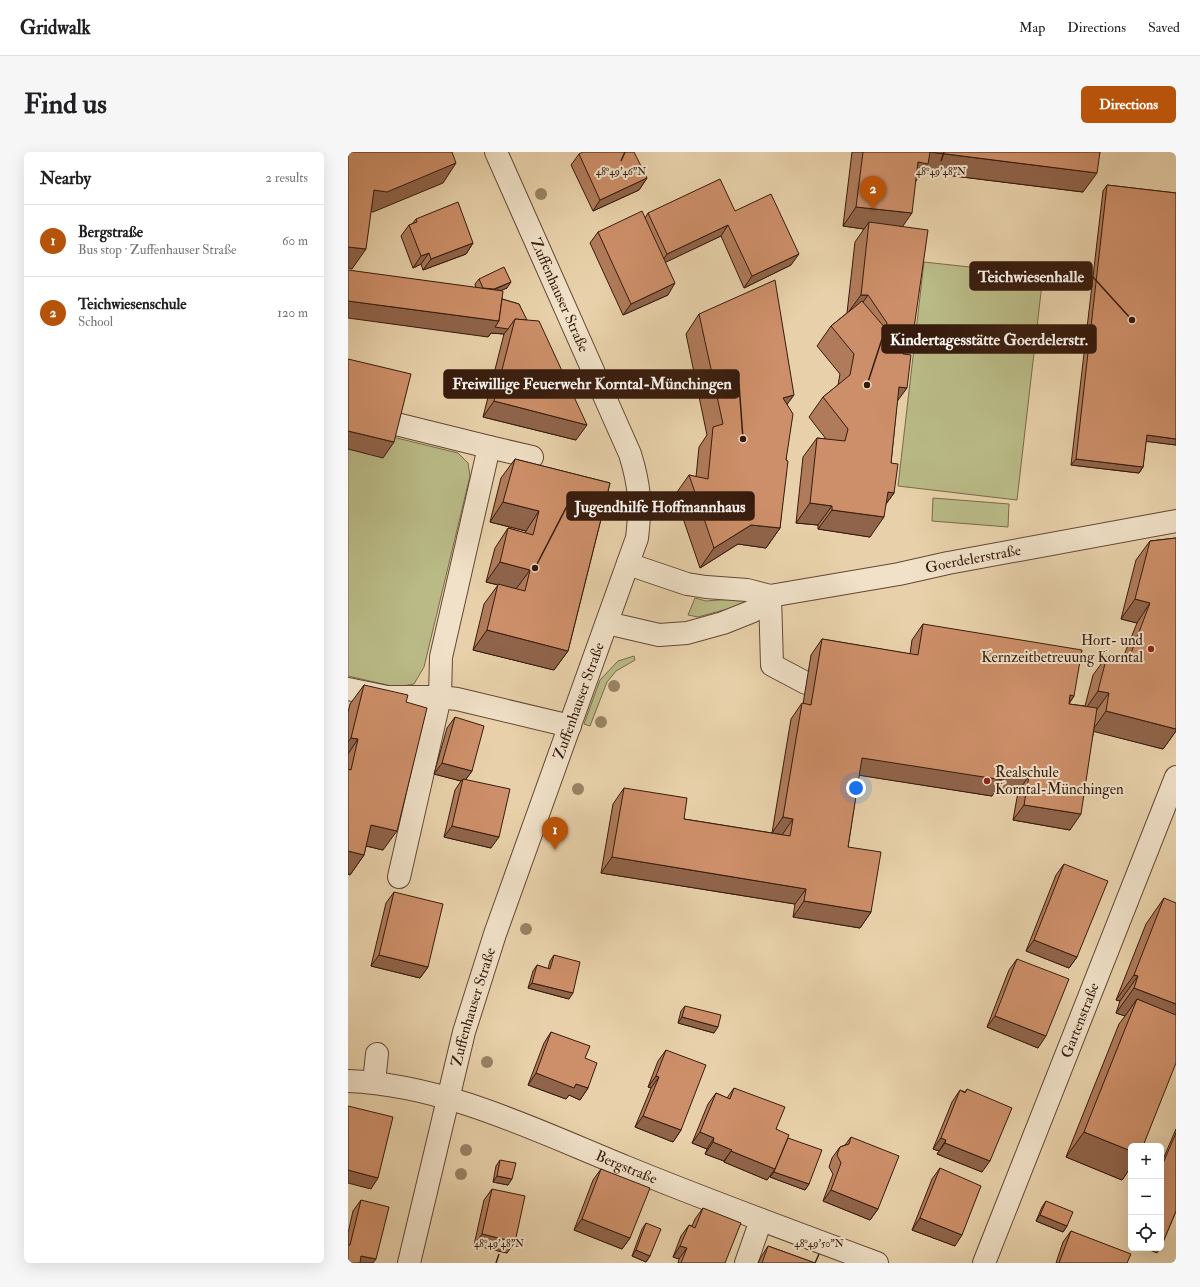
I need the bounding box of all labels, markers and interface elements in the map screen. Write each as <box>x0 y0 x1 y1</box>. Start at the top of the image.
text: Gridwalk <box>20 16 91 40</box>
text: Map <box>1019 19 1045 36</box>
text: Directions <box>1067 19 1126 36</box>
text: Saved <box>1148 19 1180 36</box>
button: Directions <box>1081 86 1176 123</box>
text: Find us <box>24 87 107 122</box>
text: 48°49'46"N <box>596 166 646 178</box>
text: 48°49'48"N <box>916 166 966 178</box>
text: Nearby <box>40 168 91 189</box>
text: 2 results <box>265 170 308 186</box>
pin: 2 <box>860 176 886 209</box>
text: Bergstraße <box>78 223 143 242</box>
text: 1 <box>51 233 55 249</box>
text: 60 m <box>282 233 308 249</box>
street label: Zuffenhauser Straße <box>526 235 593 355</box>
text: Bus stop · Zuffenhauser Straße <box>78 242 236 258</box>
callout: Teichwiesenhalle <box>970 262 1092 290</box>
text: Teichwiesenhalle <box>977 267 1084 287</box>
text: Teichwiesenschule <box>78 295 187 314</box>
text: 2 <box>50 305 56 321</box>
text: 120 m <box>277 305 308 321</box>
text: School <box>78 314 113 330</box>
callout: Kindertagesstätte Goerdelerstr. <box>882 325 1096 353</box>
text: Kindertagesstätte Goerdelerstr. <box>890 330 1088 351</box>
callout: Freiwillige Feuerwehr Korntal-Münchingen <box>444 370 739 398</box>
text: Freiwillige Feuerwehr Korntal-Münchingen <box>452 374 733 395</box>
callout: Jugendhilfe Hoffmannhaus <box>567 492 754 520</box>
text: Jugendhilfe Hoffmannhaus <box>574 497 746 518</box>
street label: Goerdelerstraße <box>924 541 1023 578</box>
place label: Hort- und Kernzeitbetreuung Korntal <box>981 631 1144 667</box>
street label: Zuffenhauser Straße <box>549 640 609 762</box>
marker: Hort- und Kernzeitbetreuung Korntal <box>1146 644 1156 654</box>
place label: Realschule Korntal-Münchingen <box>995 763 1124 799</box>
marker: Realschule Korntal-Münchingen <box>982 776 992 786</box>
your location <box>846 778 866 798</box>
pin: 1 <box>542 817 568 850</box>
street label: Zuffenhauser Straße <box>447 945 500 1068</box>
street label: Gartenstraße <box>1057 980 1104 1061</box>
map controls <box>1128 1143 1164 1251</box>
button: + <box>1128 1143 1164 1179</box>
street label: Bergstraße <box>593 1146 660 1189</box>
button: − <box>1128 1179 1164 1215</box>
button: locate <box>1128 1215 1164 1251</box>
text: 48°49'48"N <box>474 1238 524 1250</box>
text: 48°49'50"N <box>794 1238 844 1250</box>

